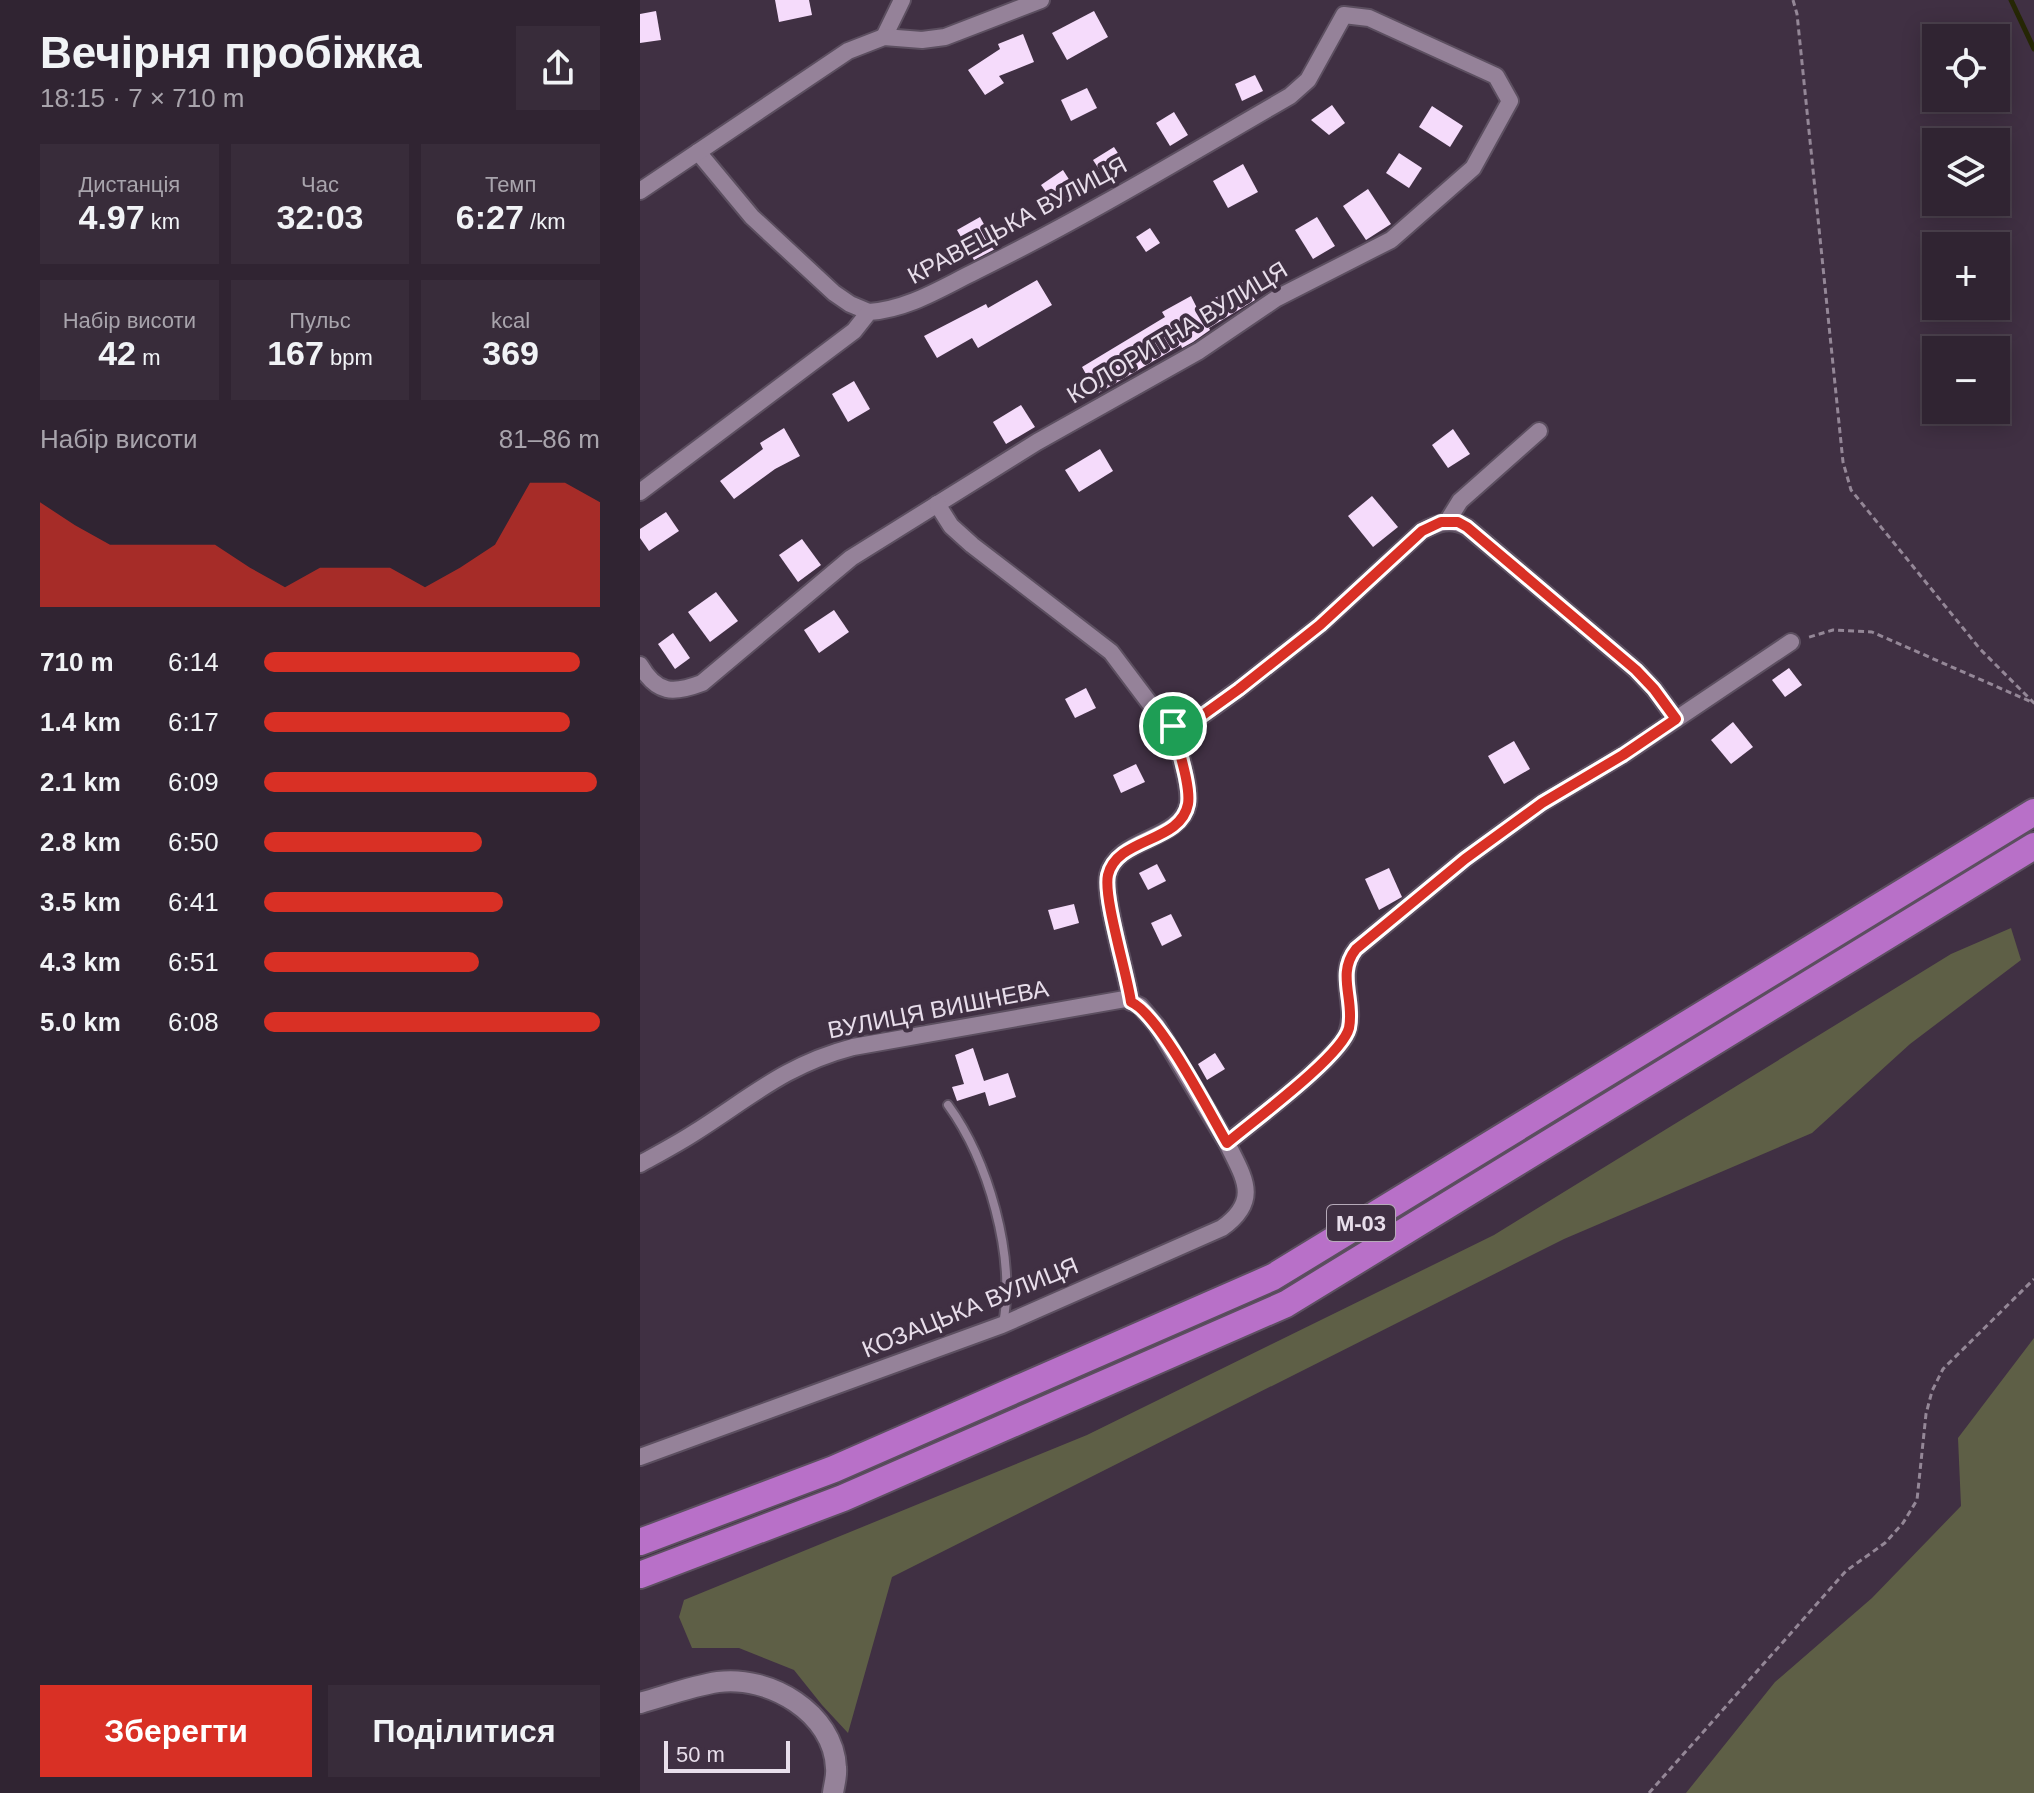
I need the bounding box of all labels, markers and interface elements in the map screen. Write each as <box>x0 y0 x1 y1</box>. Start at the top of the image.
map controls <box>1922 24 2010 424</box>
button: locate <box>1922 24 2010 112</box>
button: share <box>516 26 600 110</box>
text: Вечірня пробіжка <box>40 28 422 77</box>
text: 18:15 · 7 × 710 m <box>40 83 245 113</box>
button: layers <box>1922 128 2010 216</box>
street label: КРАВЕЦЬКА ВУЛИЦЯ <box>903 151 1131 289</box>
text: Дистанція <box>78 172 180 197</box>
text: Час <box>301 172 339 197</box>
text: Темп <box>485 172 536 197</box>
text: 4.97 <box>79 198 145 236</box>
text: 32:03 <box>277 198 363 236</box>
text: 6:27 <box>456 198 524 236</box>
text: km <box>145 209 180 234</box>
text: /km <box>524 209 565 234</box>
button: + <box>1922 232 2010 320</box>
street label: КОЛОРИТНА ВУЛИЦЯ <box>1062 255 1292 409</box>
text: Набір висоти <box>63 308 196 333</box>
text: Пульс <box>289 308 351 333</box>
text: kcal <box>491 308 530 333</box>
text: 42 <box>98 334 136 372</box>
text: 167 <box>267 334 324 372</box>
text: 369 <box>482 334 539 372</box>
button: − <box>1922 336 2010 424</box>
text: m <box>136 345 160 370</box>
text: bpm <box>324 345 373 370</box>
text: Набір висоти <box>40 424 198 454</box>
text: 81–86 m <box>499 424 600 454</box>
text: 710 m <box>40 647 114 677</box>
text: 6:14 <box>168 647 219 677</box>
pin <box>1139 692 1207 760</box>
icon: arrive <box>1151 704 1195 748</box>
text: 1.4 km <box>40 707 121 737</box>
text: 6:17 <box>168 707 219 737</box>
text: 2.1 km <box>40 767 121 797</box>
text: 6:09 <box>168 767 219 797</box>
text: 2.8 km <box>40 827 121 857</box>
text: 6:50 <box>168 827 219 857</box>
text: 3.5 km <box>40 887 121 917</box>
text: 6:41 <box>168 887 219 917</box>
text: 4.3 km <box>40 947 121 977</box>
text: 6:51 <box>168 947 219 977</box>
street label: ВУЛИЦЯ ВИШНЕВА <box>825 974 1051 1044</box>
text: 5.0 km <box>40 1007 121 1037</box>
text: 6:08 <box>168 1007 219 1037</box>
road number: М-03 <box>1327 1205 1395 1241</box>
street label: КОЗАЦЬКА ВУЛИЦЯ <box>858 1251 1082 1363</box>
button: Зберегти <box>40 1685 312 1777</box>
button: Поділитися <box>328 1685 600 1777</box>
scale bar <box>664 1737 790 1773</box>
text: 50 m <box>676 1742 725 1767</box>

